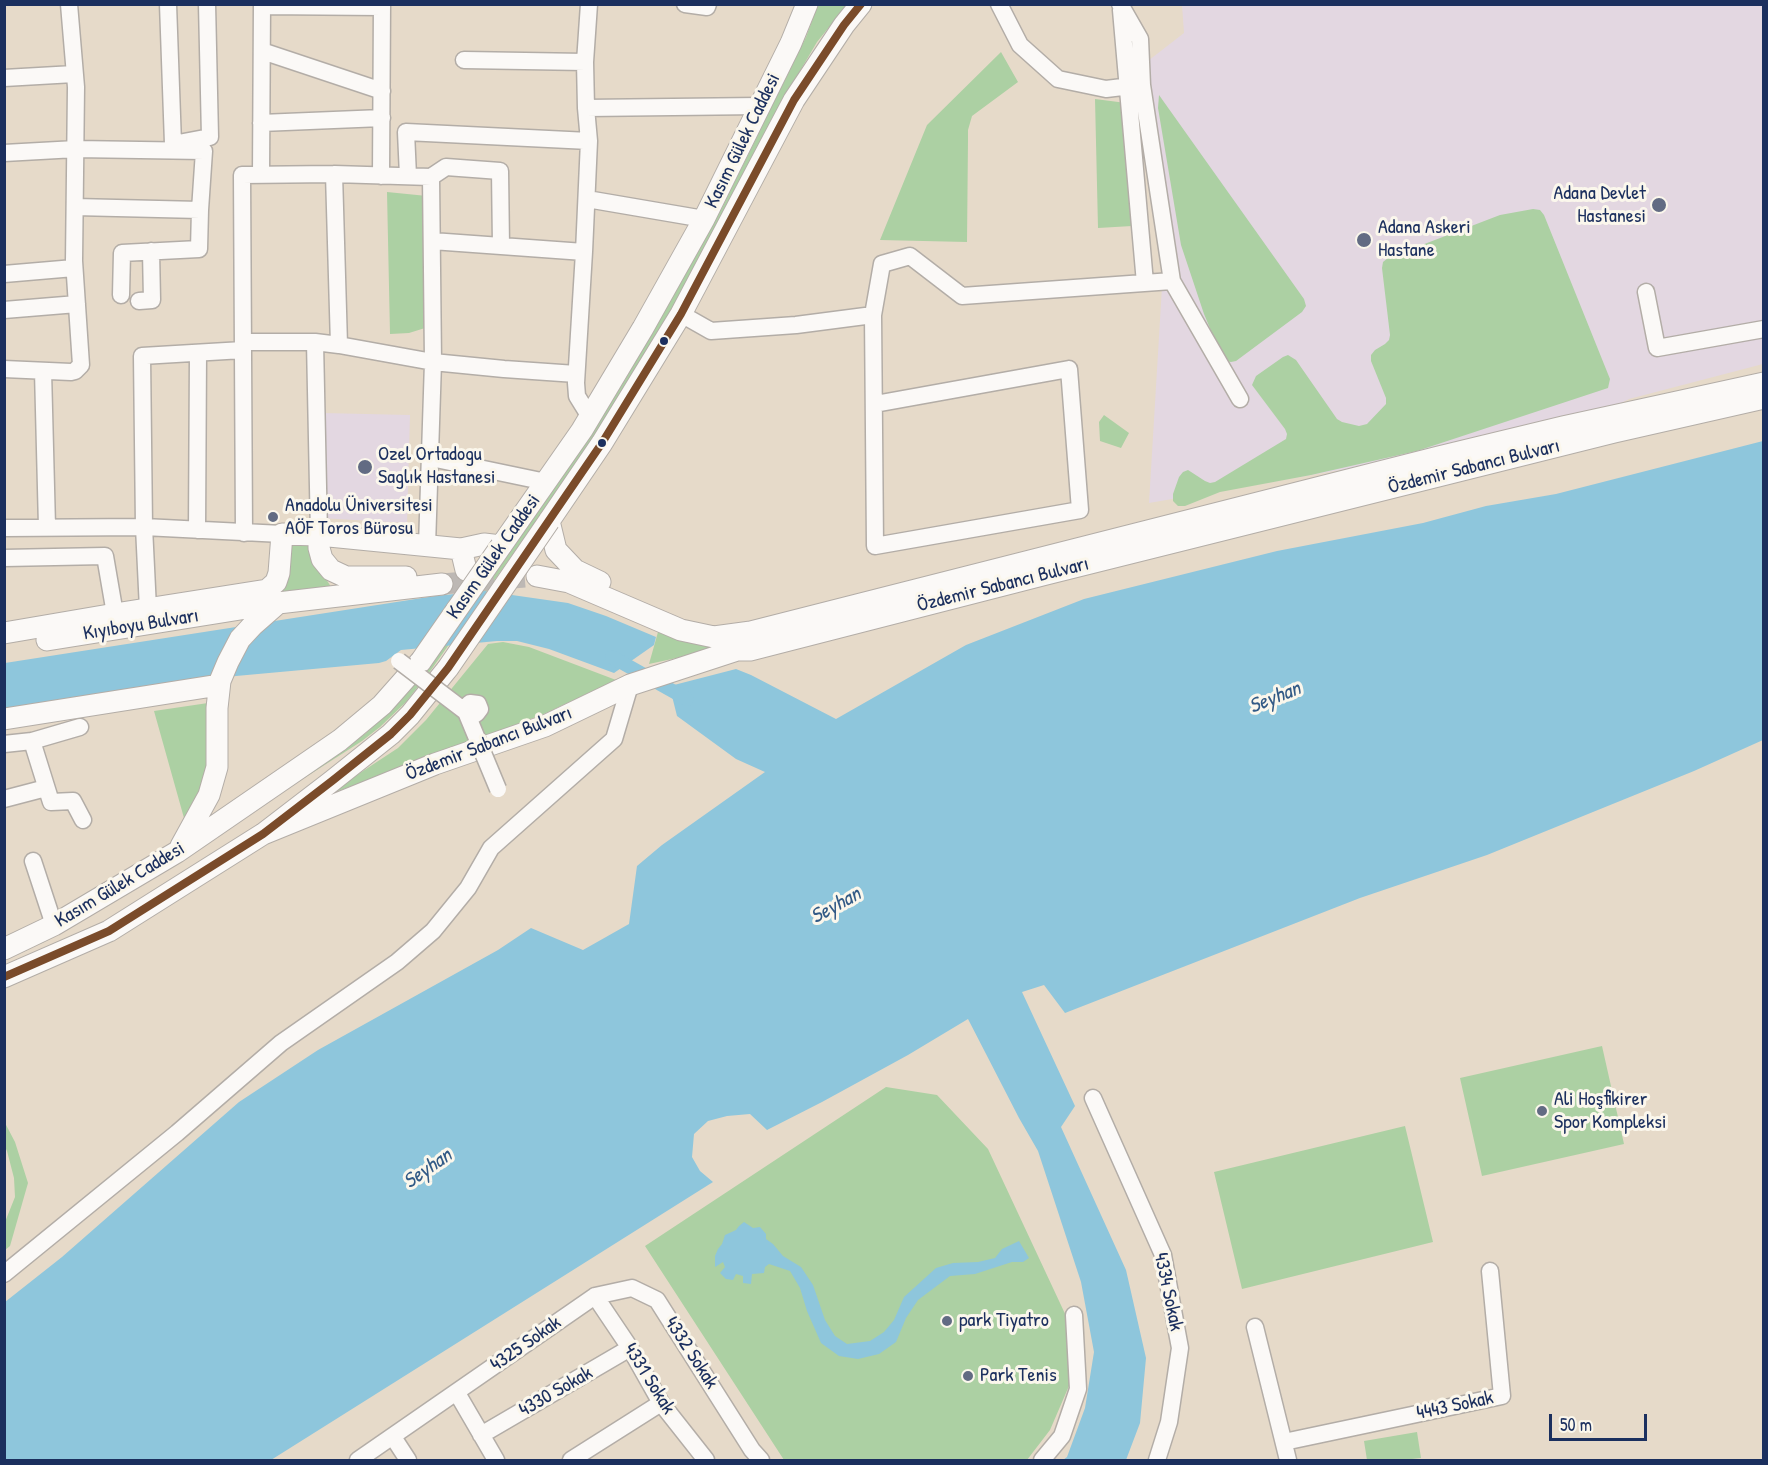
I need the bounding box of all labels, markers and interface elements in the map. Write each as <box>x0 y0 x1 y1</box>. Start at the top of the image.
street label: Kasım Gülek Caddesi <box>700 70 786 212</box>
place label: Adana Devlet Hastanesi <box>1554 182 1646 229</box>
marker: Adana Devlet Hastanesi <box>1650 196 1668 214</box>
place label: Adana Askeri Hastane <box>1378 216 1471 263</box>
marker: Adana Askeri Hastane <box>1355 231 1373 249</box>
unlabelled marker <box>658 335 670 347</box>
street label: Özdemir Sabancı Bulvarı <box>1386 434 1562 500</box>
unlabelled marker <box>596 437 608 449</box>
place label: Ozel Ortadogu Saglık Hastanesi <box>378 443 495 490</box>
marker: Ozel Ortadogu Saglık Hastanesi <box>356 458 374 476</box>
street label: Kasım Gülek Caddesi <box>442 490 546 624</box>
place label: Anadolu Üniversitesi AÖF Toros Bürosu <box>285 494 433 541</box>
marker: Anadolu Üniversitesi AÖF Toros Bürosu <box>266 510 280 524</box>
street label: Özdemir Sabancı Bulvarı <box>915 552 1091 618</box>
street label: Kıyıboyu Bulvarı <box>81 604 201 646</box>
water label: Seyhan <box>1246 676 1304 720</box>
street label: Özdemir Sabancı Bulvarı <box>402 701 576 787</box>
street label: Kasım Gülek Caddesi <box>51 837 189 933</box>
water label: Seyhan <box>807 882 865 930</box>
place label: Ali Hoşfikirer Spor Kompleksi <box>1554 1088 1667 1135</box>
marker: Ali Hoşfikirer Spor Kompleksi <box>1535 1104 1549 1118</box>
water label: Seyhan <box>399 1143 457 1195</box>
street label: 4334 Sokak <box>1148 1251 1188 1333</box>
place label: park Tiyatro <box>959 1309 1049 1333</box>
street label: 4325 Sokak <box>486 1311 566 1377</box>
street label: 4332 Sokak <box>659 1312 723 1394</box>
marker: park Tiyatro <box>940 1314 954 1328</box>
street label: 4331 Sokak <box>618 1339 680 1419</box>
street label: 4330 Sokak <box>515 1361 597 1423</box>
place label: Park Tenis <box>980 1364 1057 1388</box>
marker: Park Tenis <box>961 1369 975 1383</box>
street label: 4443 Sokak <box>1414 1386 1496 1426</box>
scale bar <box>1552 1402 1650 1440</box>
text: 50 m <box>1560 1412 1592 1437</box>

